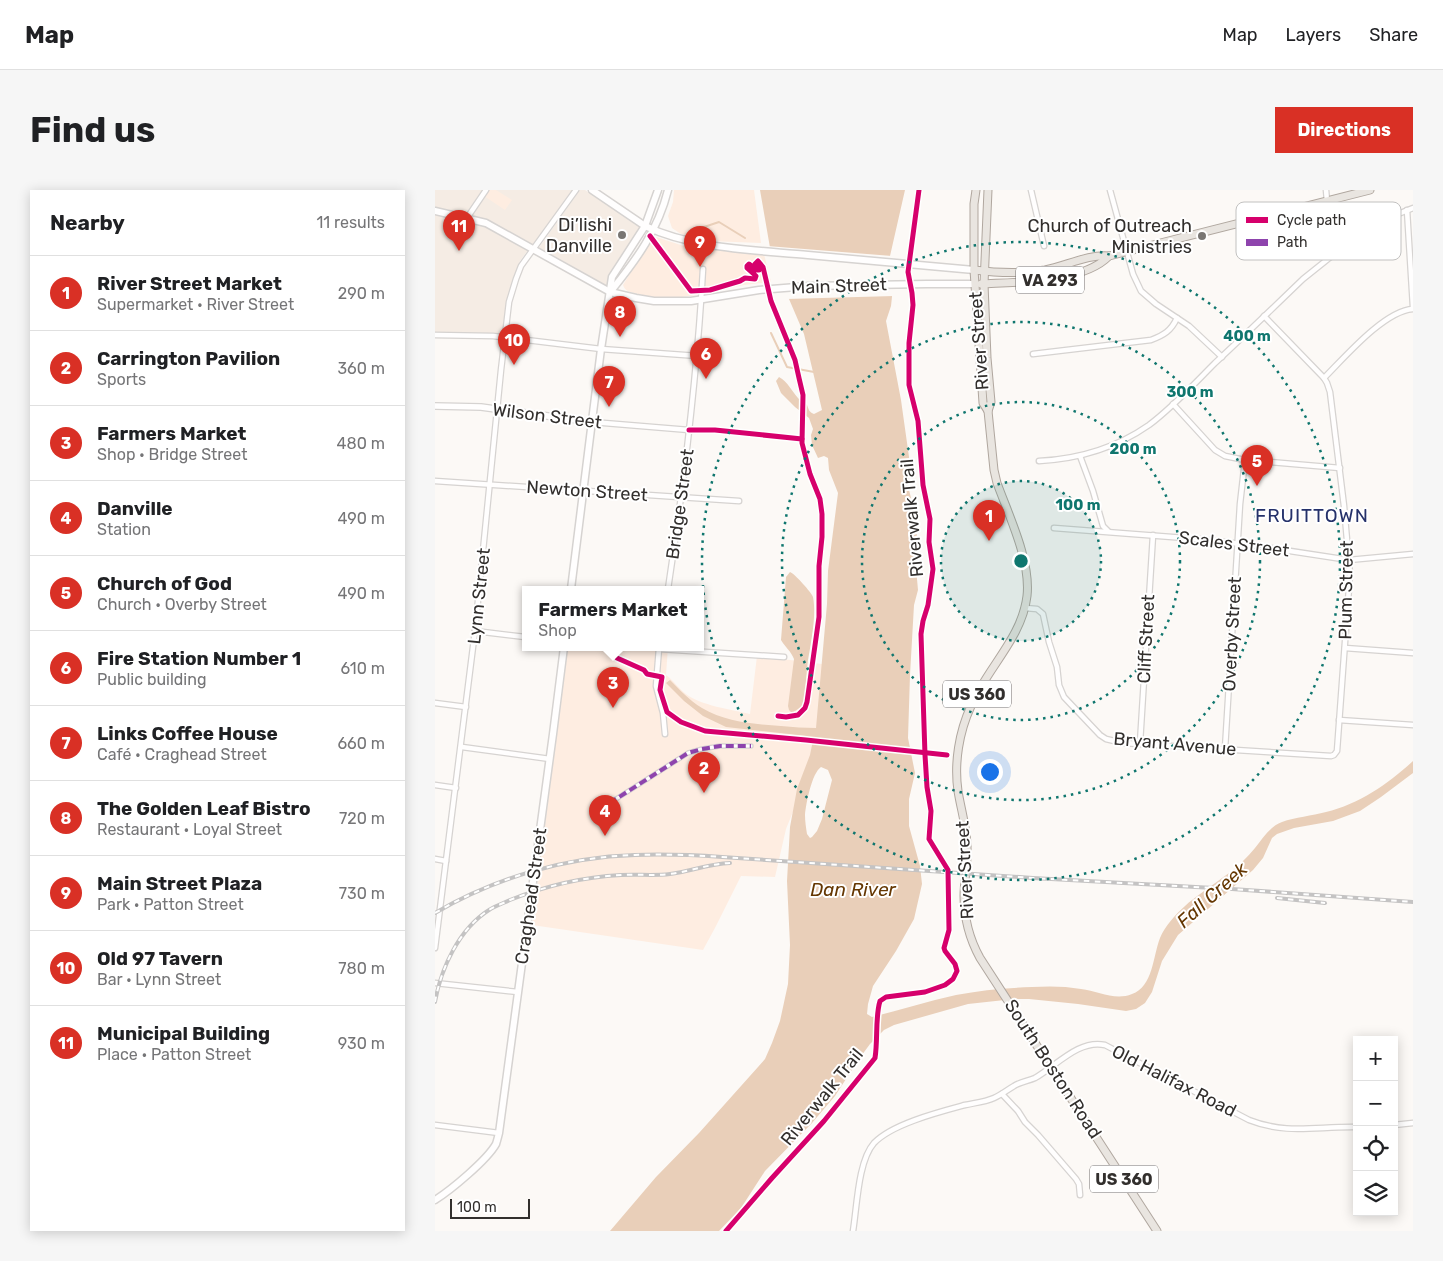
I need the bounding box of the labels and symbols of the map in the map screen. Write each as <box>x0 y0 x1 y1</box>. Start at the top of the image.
legend <box>1236 202 1401 260</box>
pin: 11 <box>443 210 475 251</box>
text: Cycle path <box>1277 212 1346 229</box>
place label: Di’lishi Danville <box>546 214 612 257</box>
place label: Church of Outreach Ministries <box>1027 215 1192 258</box>
pin: 9 <box>684 226 716 267</box>
marker: Di’lishi Danville <box>616 229 628 241</box>
marker: Church of Outreach Ministries <box>1196 230 1208 242</box>
text: Path <box>1277 234 1308 251</box>
road number: VA 293 <box>1016 266 1084 294</box>
street label: Main Street <box>791 273 887 299</box>
street label: River Street <box>965 291 993 391</box>
pin: 8 <box>604 296 636 337</box>
pin: 10 <box>498 324 530 365</box>
text: 400 m <box>1223 327 1271 345</box>
pin: 6 <box>690 338 722 379</box>
pin: 7 <box>593 366 625 407</box>
text: 300 m <box>1166 383 1214 401</box>
street label: Wilson Street <box>491 398 603 434</box>
text: 200 m <box>1109 440 1157 458</box>
pin: 5 <box>1241 445 1273 486</box>
street label: Bridge Street <box>661 447 699 561</box>
street label: Riverwalk Trail <box>896 458 928 578</box>
street label: Newton Street <box>526 476 648 506</box>
text: 100 m <box>1056 496 1100 514</box>
pin: 1 <box>973 500 1005 541</box>
district label: FRUITTOWN <box>1255 504 1369 527</box>
street label: Scales Street <box>1177 526 1291 562</box>
street label: Plum Street <box>1334 540 1358 640</box>
street label: Lynn Street <box>463 547 495 645</box>
centre of rings <box>1012 552 1030 570</box>
street label: Overby Street <box>1218 576 1246 692</box>
street label: Cliff Street <box>1133 594 1159 684</box>
pin: 3 <box>597 667 629 708</box>
road number: US 360 <box>943 680 1011 708</box>
street label: Bryant Avenue <box>1113 728 1237 760</box>
pin: 2 <box>688 752 720 793</box>
your location <box>977 759 1003 785</box>
pin: 4 <box>589 795 621 836</box>
street label: River Street <box>951 820 979 920</box>
street label: Craghead Street <box>511 826 551 966</box>
water label: Fall Creek <box>1172 857 1252 933</box>
water label: Dan River <box>810 878 897 901</box>
street label: South Boston Road <box>1000 995 1106 1143</box>
street label: Old Halifax Road <box>1108 1040 1240 1122</box>
street label: Riverwalk Trail <box>776 1044 868 1150</box>
road number: US 360 <box>1090 1166 1158 1192</box>
scale bar <box>450 1196 530 1219</box>

